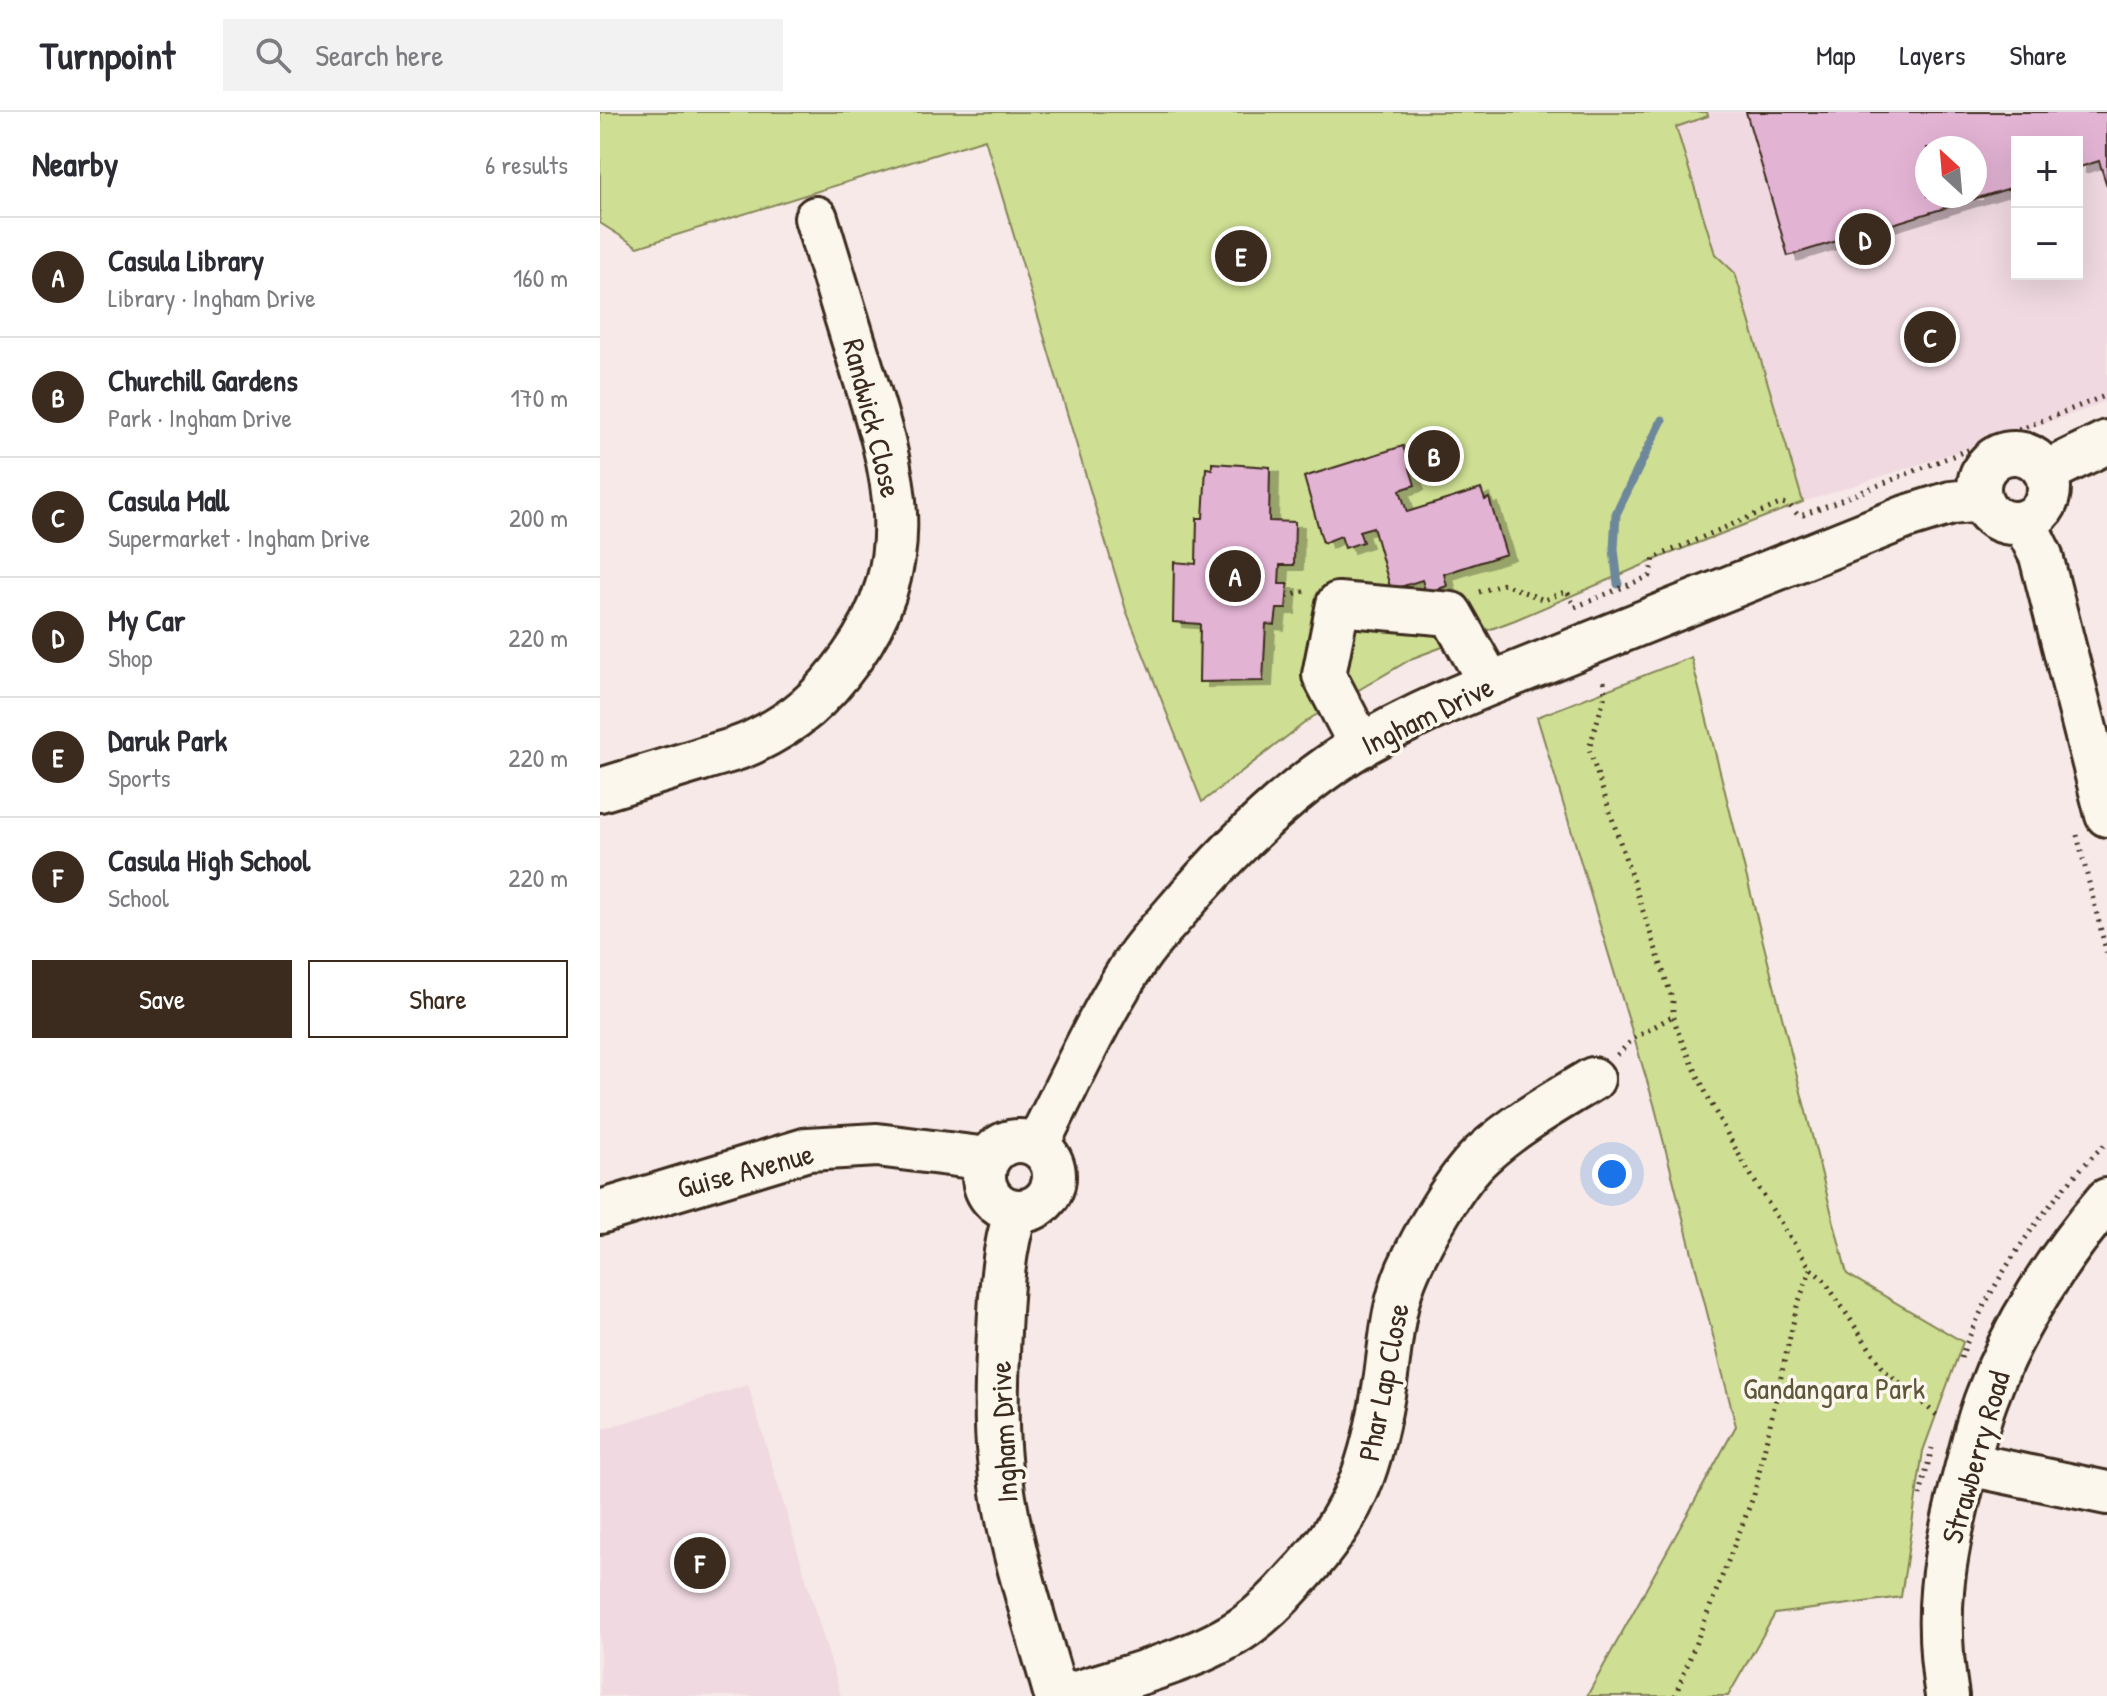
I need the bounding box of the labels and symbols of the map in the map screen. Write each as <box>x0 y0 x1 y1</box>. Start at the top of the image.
north arrow <box>1915 136 1987 208</box>
pin: D <box>1839 209 1891 269</box>
pin: E <box>1215 226 1267 286</box>
pin: C <box>1904 307 1956 367</box>
street label: Randwick Close <box>834 334 912 502</box>
pin: B <box>1408 426 1460 486</box>
pin: A <box>1209 546 1261 606</box>
street label: Ingham Drive <box>1354 666 1500 764</box>
street label: Guise Avenue <box>672 1133 818 1207</box>
your location <box>1592 1154 1632 1194</box>
street label: Phar Lap Close <box>1348 1300 1418 1464</box>
street label: Ingham Drive <box>979 1360 1027 1504</box>
street label: Strawberry Road <box>1931 1366 2019 1548</box>
park label: Gandangara Park <box>1743 1368 1925 1408</box>
pin: F <box>674 1533 726 1593</box>

